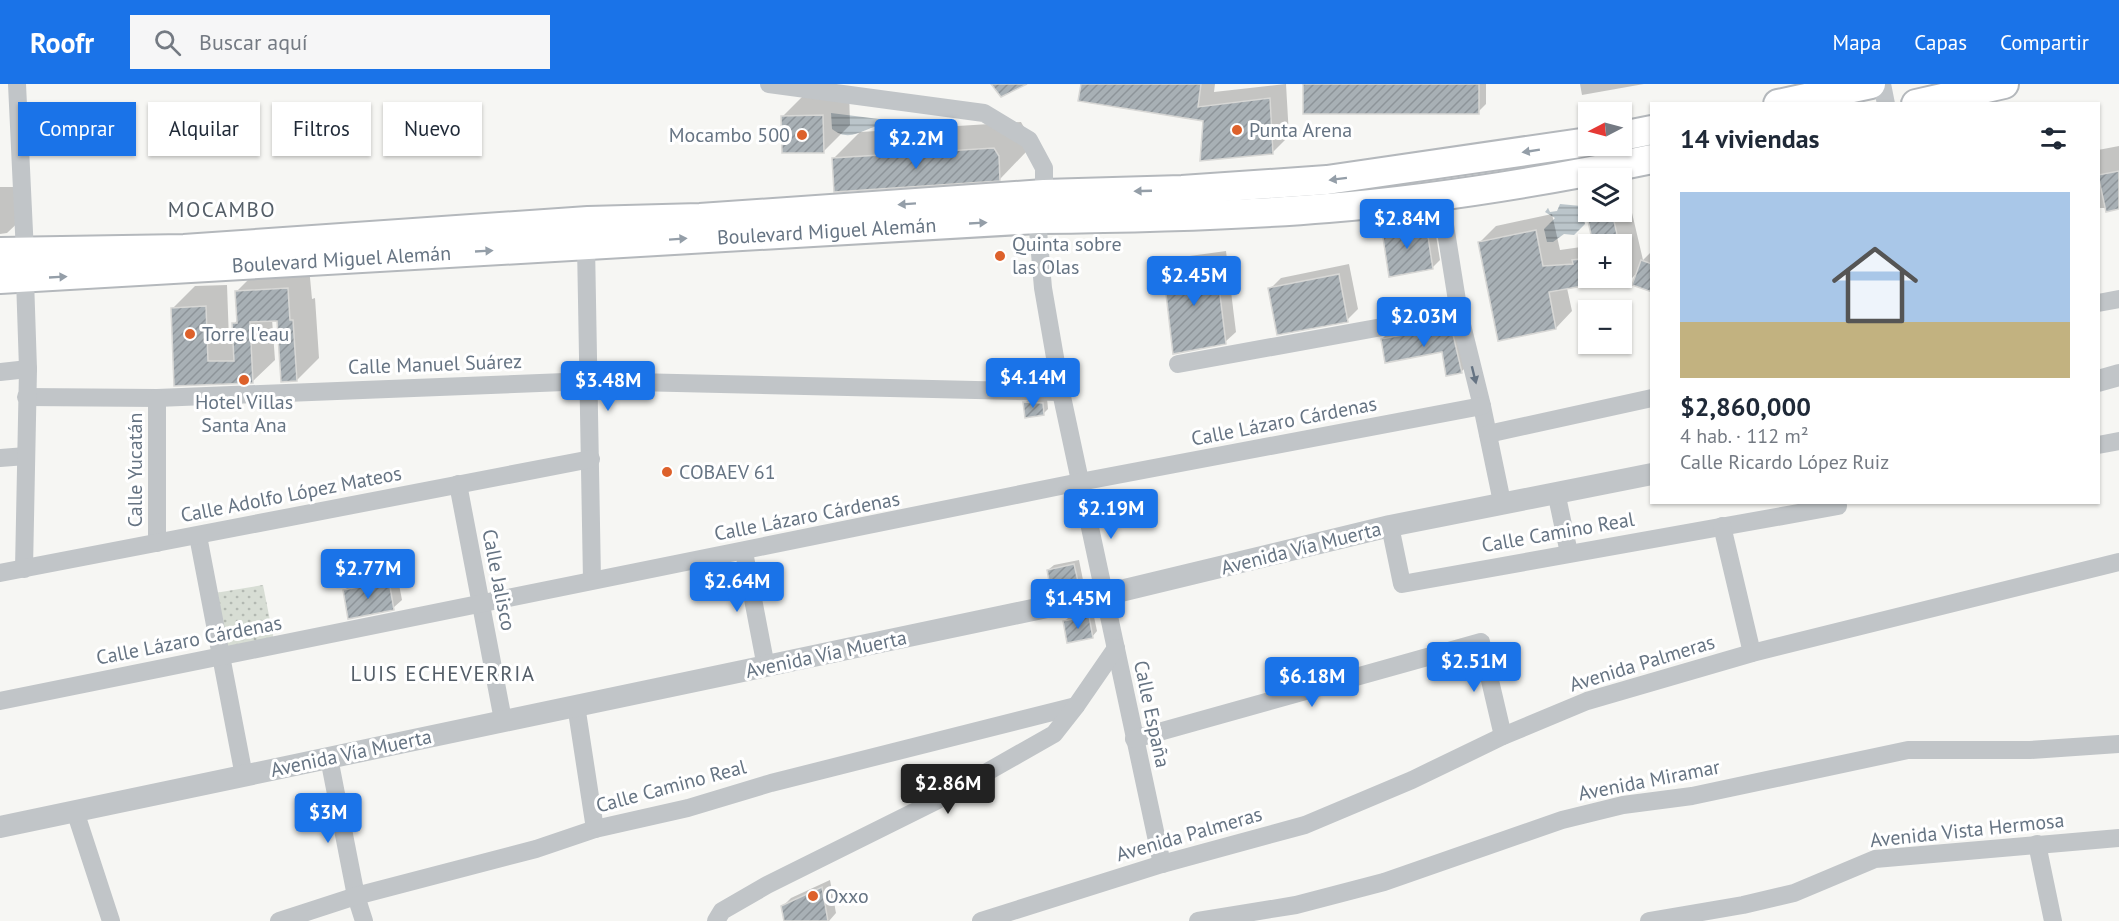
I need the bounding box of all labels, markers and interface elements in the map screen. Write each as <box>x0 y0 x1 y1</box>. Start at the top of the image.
search box <box>130 15 550 69</box>
text: Roofr <box>30 24 94 61</box>
icon: search <box>151 26 184 59</box>
text: Buscar aquí <box>199 28 308 56</box>
text: Mapa <box>1833 29 1881 56</box>
text: Capas <box>1914 29 1967 56</box>
text: Compartir <box>2000 29 2089 56</box>
chip: Comprar <box>18 102 136 156</box>
chip: Alquilar <box>148 102 260 156</box>
chip: Filtros <box>272 102 371 156</box>
chip: Nuevo <box>383 102 482 156</box>
north arrow <box>1578 102 1632 156</box>
map controls <box>1578 102 1632 354</box>
place label: Punta Arena <box>1249 117 1352 143</box>
pin: $2.2M <box>874 119 958 170</box>
place label: Mocambo 500 <box>669 122 790 148</box>
text: 14 viviendas <box>1680 122 1820 155</box>
icon: filters <box>2037 122 2070 155</box>
marker: Punta Arena <box>1230 123 1244 137</box>
text: $2.2M <box>889 125 943 151</box>
marker: Mocambo 500 <box>795 128 809 142</box>
one-way arrow <box>1521 147 1540 156</box>
button: layers <box>1578 168 1632 222</box>
one-way arrow <box>1328 174 1347 184</box>
one-way arrow <box>1134 187 1153 196</box>
district label: MOCAMBO <box>168 196 276 223</box>
one-way arrow <box>897 199 916 208</box>
pin: $2.84M <box>1358 199 1456 250</box>
text: $2.84M <box>1374 205 1440 231</box>
street label: Boulevard Miguel Alemán <box>716 212 937 250</box>
one-way arrow <box>968 218 987 227</box>
place label: Quinta sobre las Olas <box>1012 231 1122 280</box>
icon: home <box>1821 231 1929 339</box>
one-way arrow <box>669 234 688 244</box>
button: + <box>1578 234 1632 288</box>
street label: Boulevard Miguel Alemán <box>231 240 452 279</box>
one-way arrow <box>474 247 493 256</box>
marker: Quinta sobre las Olas <box>993 249 1007 263</box>
pin: $2.45M <box>1145 256 1243 307</box>
text: $2.45M <box>1161 262 1227 288</box>
one-way arrow <box>49 272 68 281</box>
pin: $2.03M <box>1375 297 1473 348</box>
button: − <box>1578 300 1632 354</box>
text: $2.03M <box>1391 303 1457 329</box>
place label: Torre l'eau <box>202 321 289 347</box>
marker: Torre l'eau <box>183 327 197 341</box>
street label: Calle Manuel Suárez <box>348 348 522 380</box>
pin: $4.14M <box>984 358 1082 409</box>
pin: $3.48M <box>559 361 657 412</box>
text: $4.14M <box>1000 364 1066 390</box>
one-way arrow <box>1470 366 1480 384</box>
text: $3.48M <box>575 367 641 393</box>
marker: Hotel Villas Santa Ana <box>237 373 251 387</box>
place label: Hotel Villas Santa Ana <box>195 389 293 438</box>
street label: Calle Lázaro Cárdenas <box>1189 390 1379 452</box>
text: $2,860,000 <box>1680 390 1811 423</box>
street label: Calle Yucatán <box>122 413 148 527</box>
text: 4 hab. · 112 m² <box>1680 423 1809 449</box>
text: Calle Ricardo López Ruiz <box>1680 449 1889 475</box>
place label: COBAEV 61 <box>679 459 776 485</box>
street label: Calle Adolfo López Mateos <box>178 460 404 528</box>
marker: COBAEV 61 <box>660 465 674 479</box>
street label: Calle Lázaro Cárdenas <box>712 485 902 547</box>
pin: $2.19M <box>1062 489 1160 540</box>
text: $2.19M <box>1078 495 1144 521</box>
street label: Calle Camino Real <box>1480 506 1637 558</box>
street label: Avenida Vía Muerta <box>1218 516 1384 580</box>
street label: Calle Jalisco <box>476 527 522 633</box>
pin: $2.77M <box>319 549 417 600</box>
text: $2.77M <box>335 555 401 581</box>
pin: $2.64M <box>688 562 786 613</box>
text: $2.64M <box>704 568 770 594</box>
pin: $1.45M <box>1029 579 1127 630</box>
text: $1.45M <box>1045 585 1111 611</box>
street label: Calle Lázaro Cárdenas <box>94 609 284 671</box>
street label: Avenida Vía Muerta <box>743 624 909 684</box>
street label: Avenida Palmeras <box>1566 629 1718 697</box>
pin: $2.51M <box>1425 642 1523 693</box>
text: $2.51M <box>1441 648 1507 674</box>
pin: $6.18M <box>1263 657 1361 708</box>
street label: Calle España <box>1128 658 1176 770</box>
district label: LUIS ECHEVERRIA <box>350 660 536 687</box>
text: $6.18M <box>1279 663 1345 689</box>
street label: Avenida Vía Muerta <box>268 723 434 783</box>
street label: Calle Camino Real <box>593 753 749 819</box>
street label: Avenida Miramar <box>1576 753 1722 806</box>
pin: $2.86M <box>899 764 997 815</box>
text: $2.86M <box>915 770 981 796</box>
pin: $3M <box>299 793 357 844</box>
text: $3M <box>309 799 347 825</box>
street label: Avenida Palmeras <box>1113 801 1265 867</box>
street label: Avenida Vista Hermosa <box>1869 807 2065 853</box>
place label: Oxxo <box>825 883 869 909</box>
marker: Oxxo <box>806 889 820 903</box>

